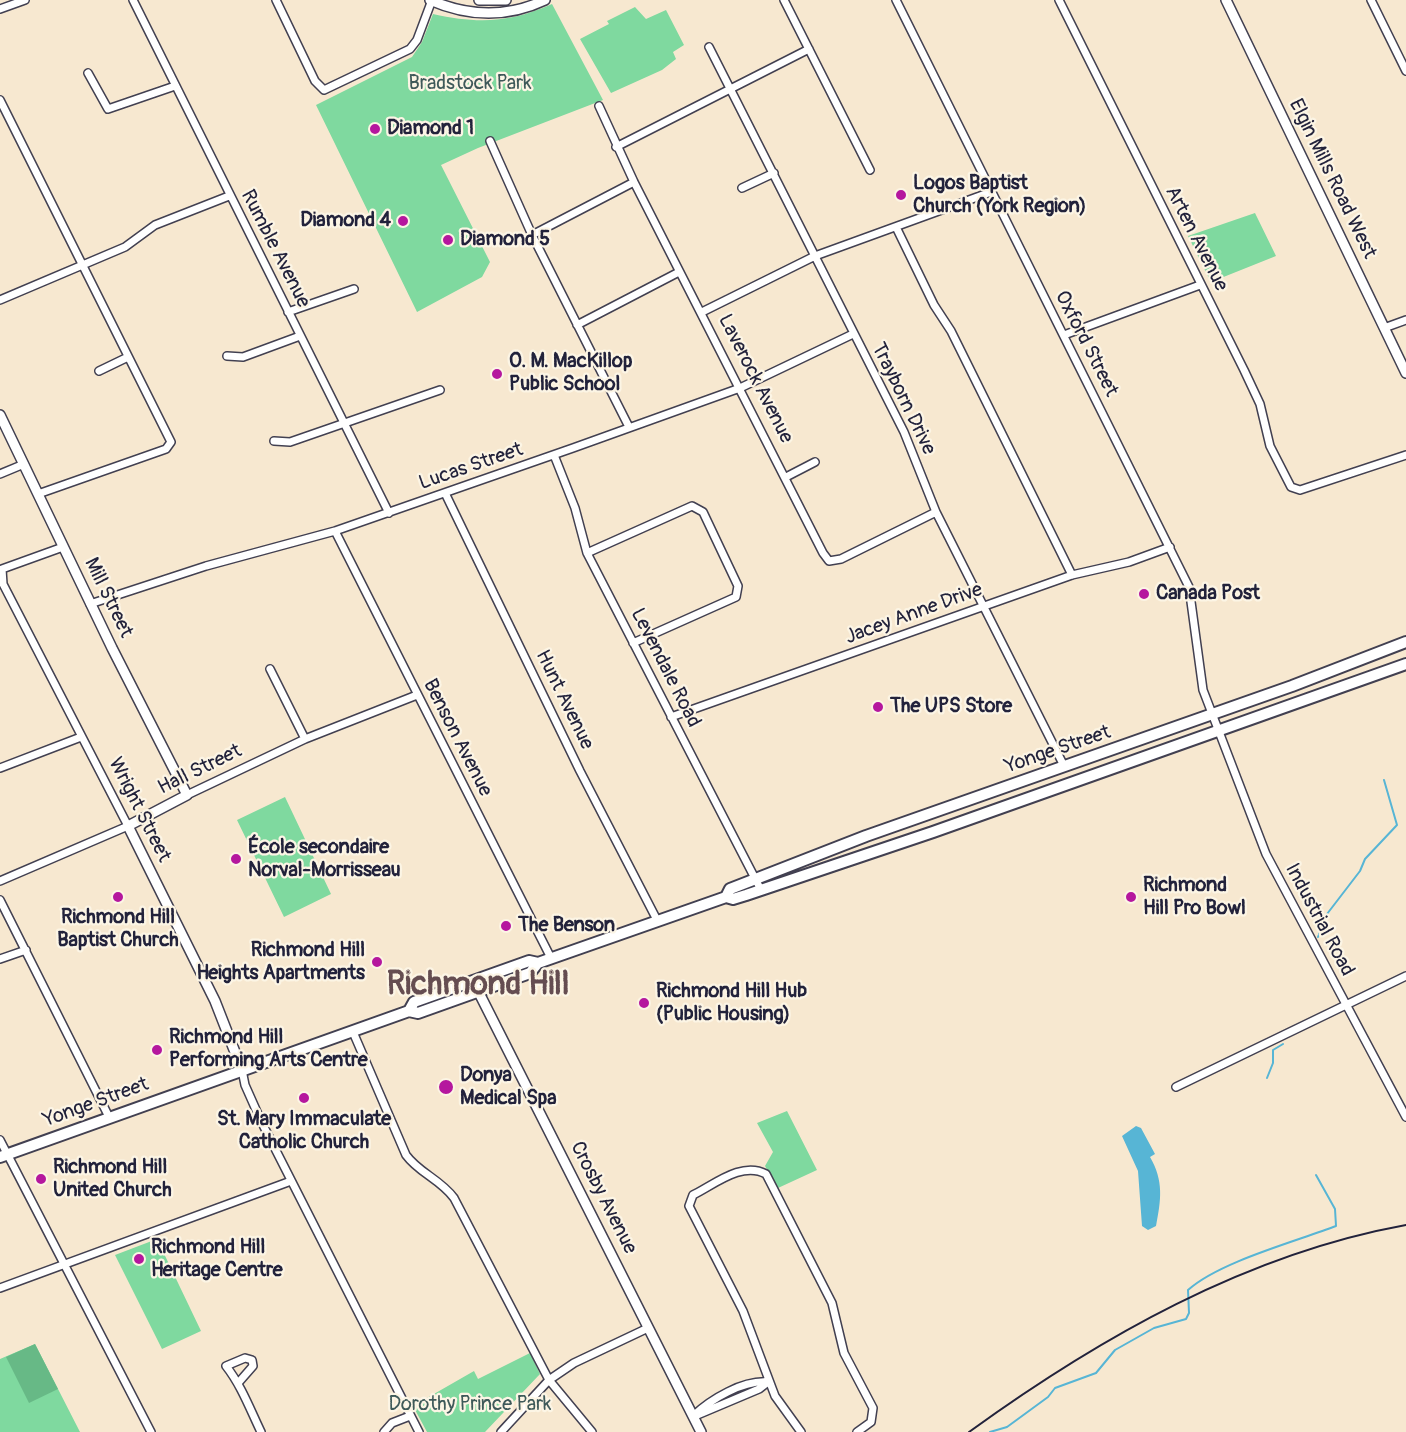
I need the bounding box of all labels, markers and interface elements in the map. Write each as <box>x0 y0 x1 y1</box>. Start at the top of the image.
park label: Bradstock Park <box>408 72 532 96</box>
street label: Elgin Mills Road West <box>1283 95 1381 263</box>
place label: Diamond 1 <box>387 117 474 141</box>
marker: Diamond 1 <box>368 122 382 136</box>
place label: Logos Baptist Church (York Region) <box>913 172 1086 219</box>
street label: Arten Avenue <box>1159 182 1233 296</box>
street label: Rumble Avenue <box>235 186 315 312</box>
marker: Logos Baptist Church (York Region) <box>894 188 908 202</box>
place label: Diamond 4 <box>300 209 391 233</box>
marker: Diamond 4 <box>396 214 410 228</box>
place label: Diamond 5 <box>460 228 550 252</box>
marker: Diamond 5 <box>441 233 455 247</box>
street label: Oxford Street <box>1049 287 1123 401</box>
street label: Laverock Avenue <box>712 311 798 447</box>
street label: Trayborn Drive <box>866 339 940 459</box>
place label: O. M. MacKillop Public School <box>509 350 632 397</box>
marker: O. M. MacKillop Public School <box>490 367 504 381</box>
street label: Lucas Street <box>416 438 526 496</box>
street label: Mill Street <box>78 554 138 642</box>
street label: Jacey Anne Drive <box>842 578 986 650</box>
place label: Canada Post <box>1156 582 1260 606</box>
marker: Canada Post <box>1137 587 1151 601</box>
street label: Levendale Road <box>625 604 705 732</box>
street label: Hunt Avenue <box>530 646 598 754</box>
street label: Benson Avenue <box>417 675 497 801</box>
place label: The UPS Store <box>890 695 1012 719</box>
marker: The UPS Store <box>871 700 885 714</box>
street label: Yonge Street <box>1002 721 1114 779</box>
street label: Hall Street <box>154 739 246 801</box>
street label: Wright Street <box>102 754 176 866</box>
place label: École secondaire Norval-Morrisseau <box>248 836 401 883</box>
marker: École secondaire Norval-Morrisseau <box>229 852 243 866</box>
street label: Industrial Road <box>1279 859 1359 981</box>
place label: Richmond Hill Pro Bowl <box>1143 874 1246 921</box>
marker: Richmond Hill Baptist Church <box>111 890 125 904</box>
marker: Richmond Hill Pro Bowl <box>1124 890 1138 904</box>
place label: Richmond Hill Baptist Church <box>57 906 179 953</box>
place label: The Benson <box>518 914 615 938</box>
marker: The Benson <box>499 919 513 933</box>
place label: Richmond Hill Heights Apartments <box>196 939 365 986</box>
marker: Richmond Hill Heights Apartments <box>370 955 384 969</box>
district label: Richmond Hill <box>387 967 569 1005</box>
place label: Richmond Hill Hub (Public Housing) <box>656 980 807 1027</box>
marker: Richmond Hill Hub (Public Housing) <box>637 996 651 1010</box>
place label: Richmond Hill Performing Arts Centre <box>169 1026 368 1073</box>
marker: Richmond Hill Performing Arts Centre <box>150 1043 164 1057</box>
place label: Donya Medical Spa <box>460 1064 557 1111</box>
street label: Yonge Street <box>40 1073 152 1133</box>
marker: Donya Medical Spa <box>437 1078 455 1096</box>
marker: St. Mary Immaculate Catholic Church <box>297 1091 311 1105</box>
place label: St. Mary Immaculate Catholic Church <box>217 1108 391 1155</box>
street label: Crosby Avenue <box>564 1138 642 1258</box>
place label: Richmond Hill United Church <box>53 1156 172 1203</box>
marker: Richmond Hill United Church <box>34 1172 48 1186</box>
place label: Richmond Hill Heritage Centre <box>151 1236 283 1283</box>
marker: Richmond Hill Heritage Centre <box>132 1252 146 1266</box>
park label: Dorothy Prince Park <box>389 1393 551 1417</box>

